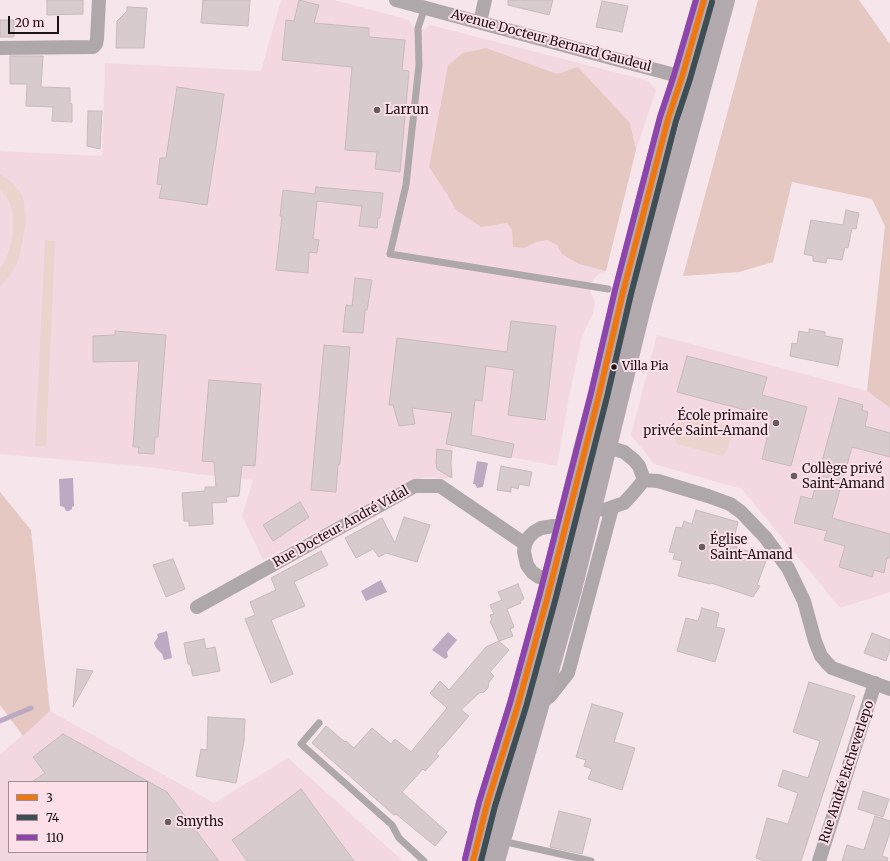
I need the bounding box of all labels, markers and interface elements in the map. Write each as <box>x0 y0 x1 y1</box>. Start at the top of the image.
street label: Avenue Docteur Bernard Gaudeul <box>449 7 653 75</box>
scale bar <box>10 8 61 34</box>
text: 20 m <box>15 15 44 30</box>
place label: Larrun <box>385 102 429 118</box>
marker: Larrun <box>372 105 382 115</box>
place label: Villa Pia <box>622 360 668 374</box>
marker: Villa Pia <box>609 362 619 372</box>
place label: École primaire privée Saint-Amand <box>643 408 768 439</box>
marker: École primaire privée Saint-Amand <box>771 418 781 428</box>
place label: Collège privé Saint-Amand <box>802 461 885 492</box>
marker: Collège privé Saint-Amand <box>789 471 799 481</box>
street label: Rue Docteur André Vidal <box>270 483 412 571</box>
place label: Église Saint-Amand <box>710 532 793 563</box>
marker: Église Saint-Amand <box>697 542 707 552</box>
street label: Rue André Etcheverlepo <box>817 699 877 845</box>
legend <box>8 781 148 853</box>
text: 3 <box>46 790 53 805</box>
text: 74 <box>46 810 59 825</box>
place label: Smyths <box>176 814 224 830</box>
marker: Smyths <box>163 817 173 827</box>
text: 110 <box>46 830 64 845</box>

